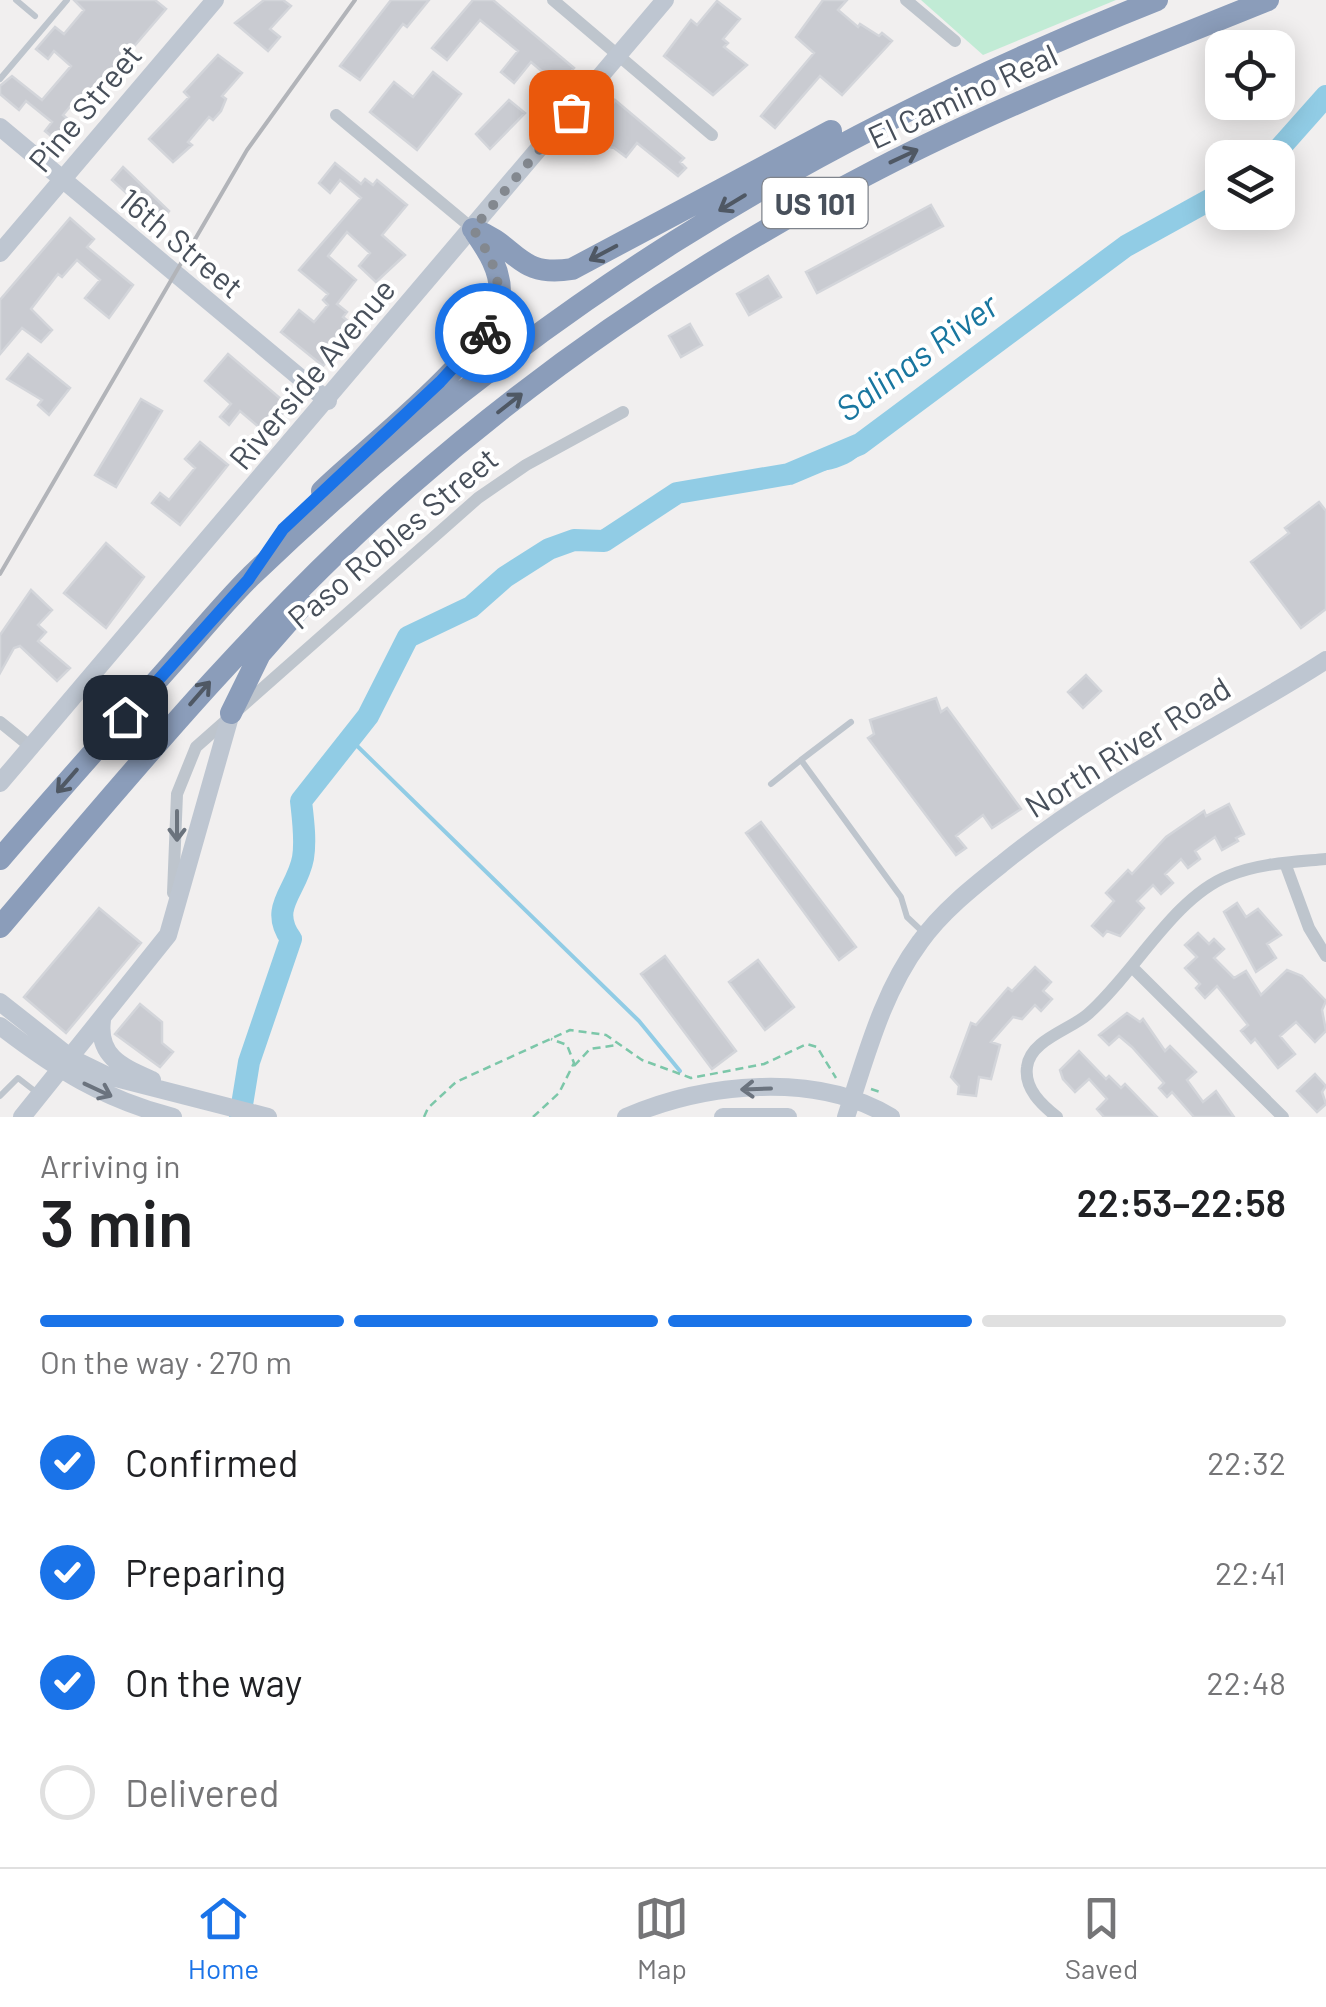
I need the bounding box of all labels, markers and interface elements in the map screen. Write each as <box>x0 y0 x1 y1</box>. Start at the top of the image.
map controls <box>1205 30 1295 230</box>
button: locate <box>1205 30 1295 120</box>
street label: Pine Street <box>20 35 148 179</box>
street label: El Camino Real <box>861 35 1063 155</box>
pin <box>529 70 614 155</box>
icon: bag <box>544 85 599 140</box>
button: layers <box>1205 140 1295 230</box>
one-way arrow <box>888 146 918 165</box>
road number: US 101 <box>762 178 868 228</box>
street label: 16th Street <box>112 179 252 305</box>
one-way arrow <box>718 193 747 213</box>
one-way arrow <box>588 243 618 263</box>
street label: Riverside Avenue <box>220 270 402 476</box>
water label: Salinas River <box>827 282 1007 429</box>
courier <box>435 283 535 383</box>
icon: bike <box>458 306 513 361</box>
one-way arrow <box>496 393 523 414</box>
street label: Paso Robles Street <box>279 438 505 636</box>
street label: North River Road <box>1017 668 1237 824</box>
pin <box>83 675 168 760</box>
one-way arrow <box>188 681 210 707</box>
icon: home <box>98 690 153 745</box>
one-way arrow <box>56 768 79 793</box>
one-way arrow <box>168 810 186 842</box>
one-way arrow <box>740 1080 772 1099</box>
one-way arrow <box>82 1082 112 1101</box>
text: Arriving in <box>40 1146 180 1184</box>
text: 22:53–22:58 <box>1077 1179 1286 1225</box>
text: 3 min <box>40 1182 193 1260</box>
text: On the way · 270 m <box>40 1342 292 1380</box>
icon: check <box>40 1435 95 1490</box>
text: Confirmed <box>125 1439 298 1485</box>
text: 22:32 <box>1207 1443 1286 1481</box>
icon: check <box>40 1545 95 1600</box>
text: Preparing <box>125 1549 286 1595</box>
text: 22:41 <box>1215 1553 1286 1591</box>
icon: check <box>40 1655 95 1710</box>
text: On the way <box>125 1659 302 1705</box>
text: 22:48 <box>1207 1663 1286 1701</box>
text: Delivered <box>125 1769 279 1815</box>
tab: Home <box>188 1891 259 1985</box>
tab: Map <box>634 1891 689 1985</box>
tab: Saved <box>1065 1891 1138 1985</box>

